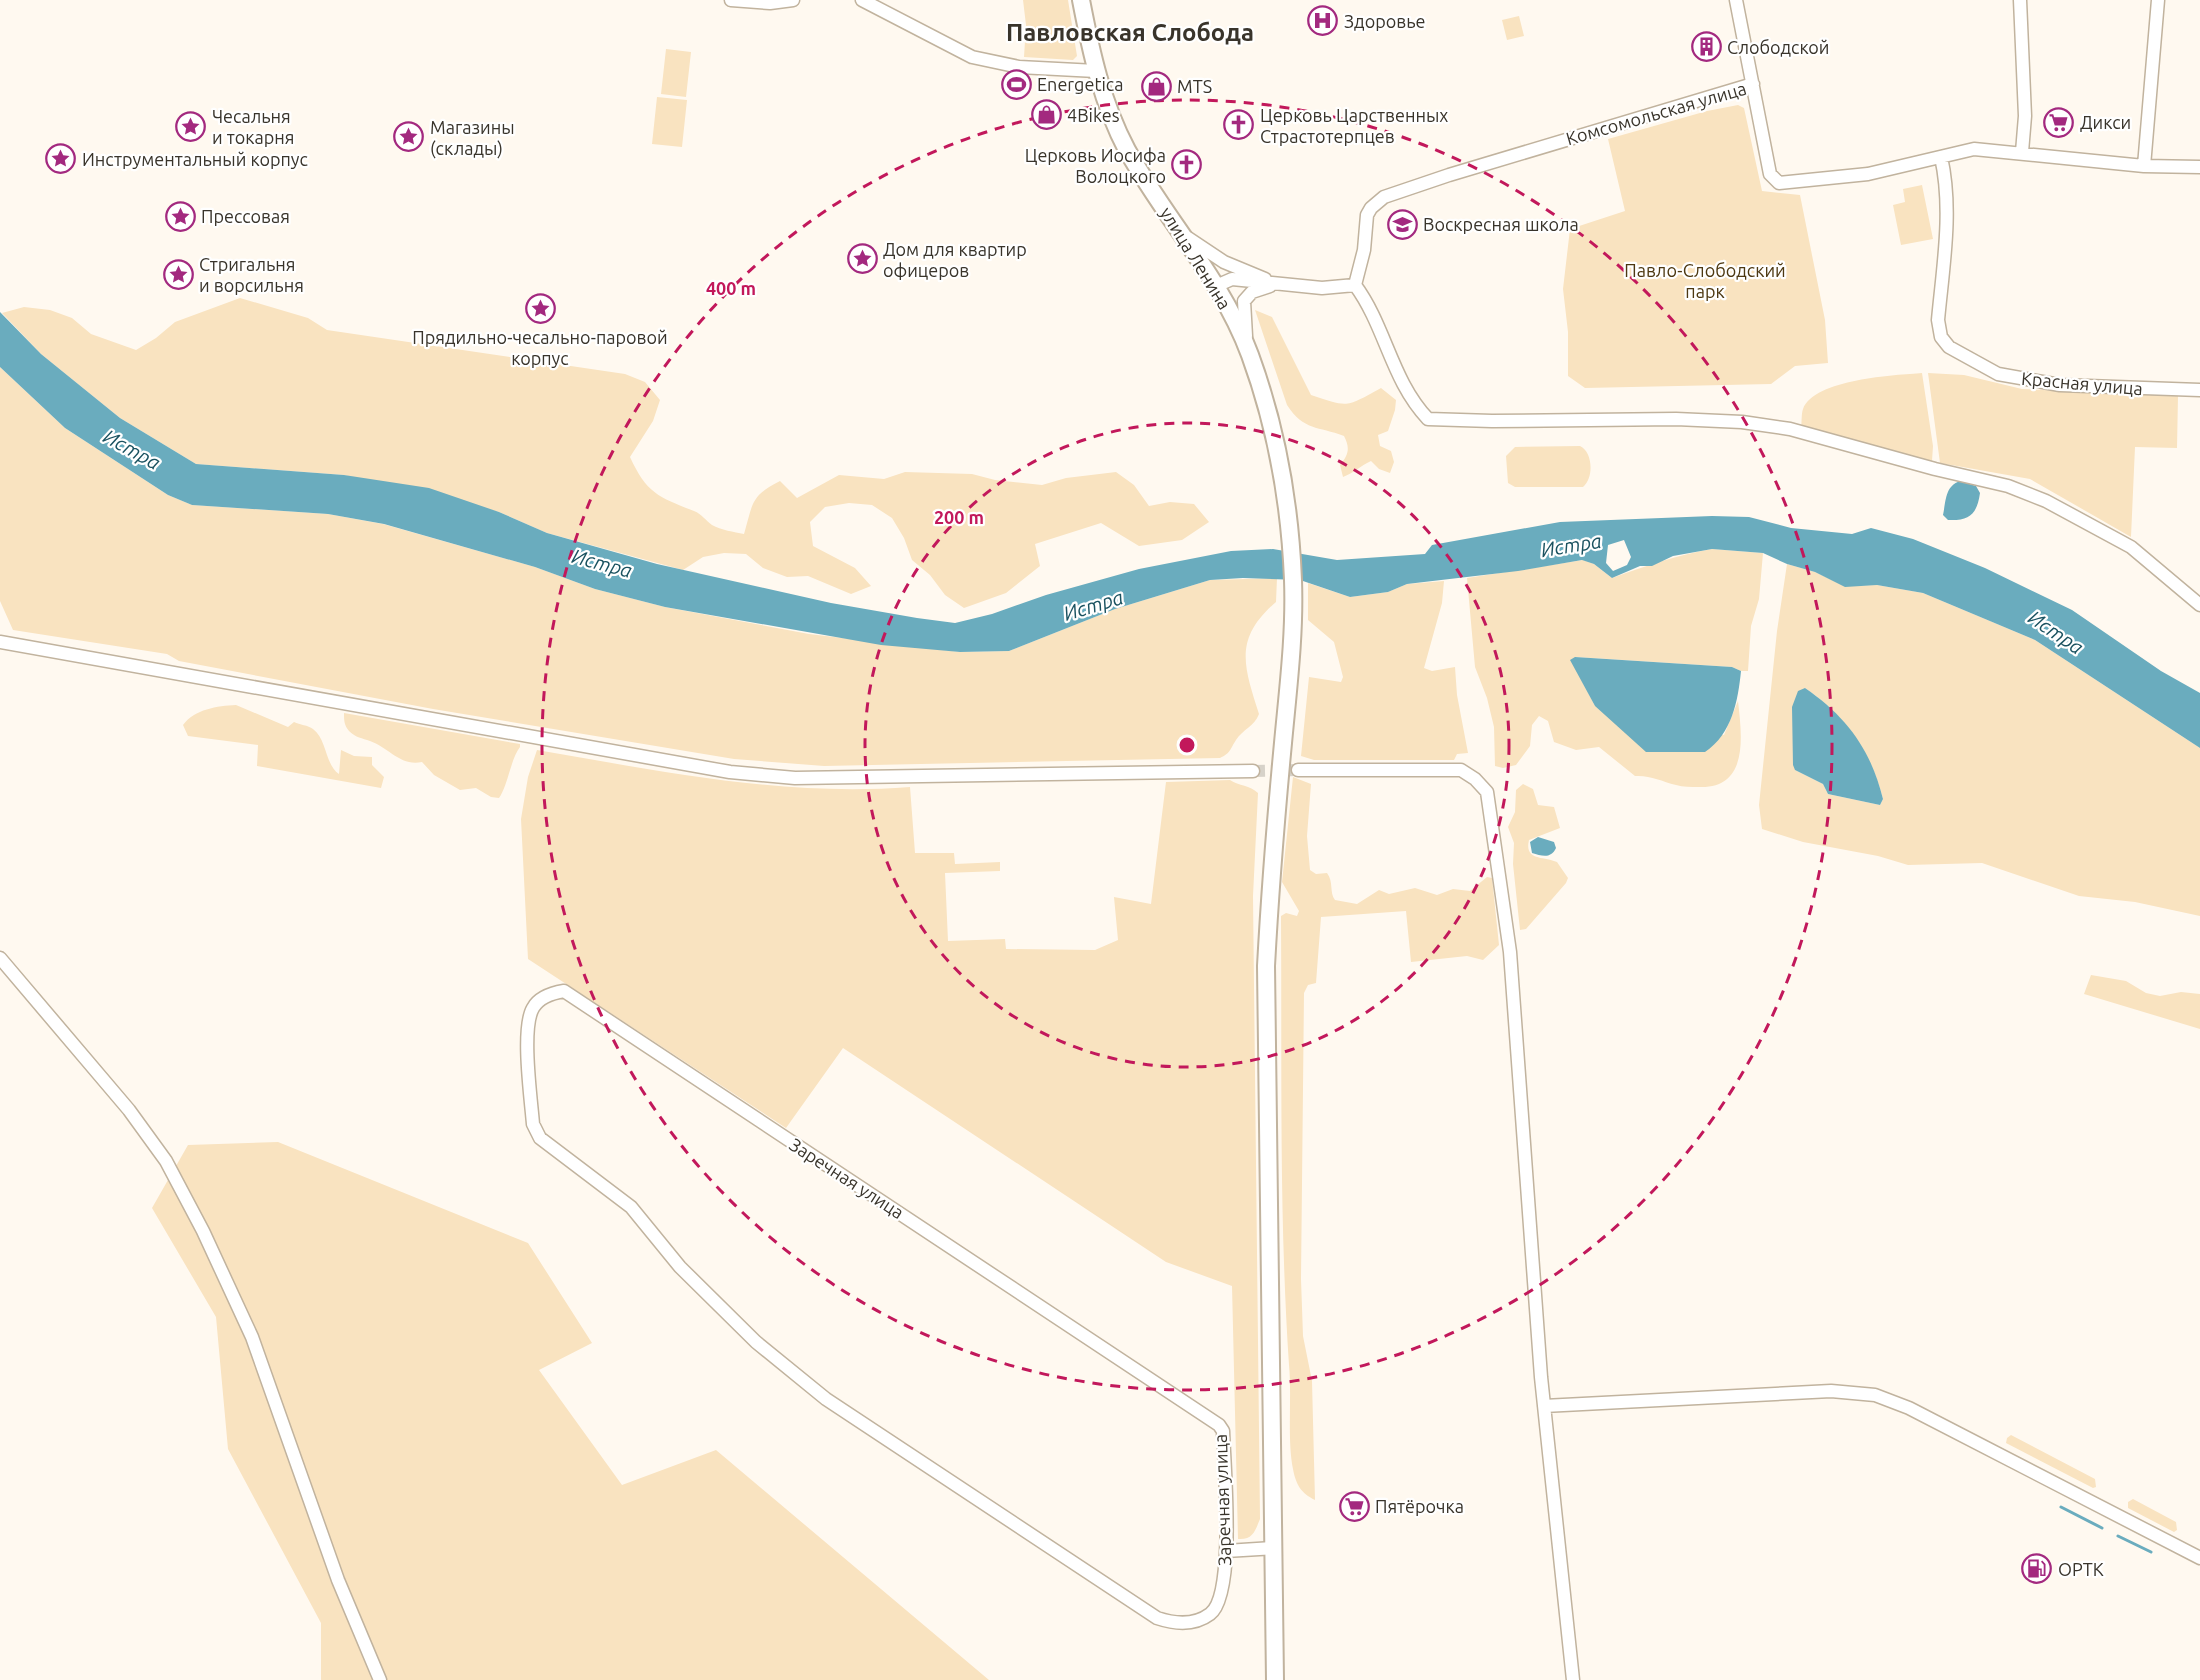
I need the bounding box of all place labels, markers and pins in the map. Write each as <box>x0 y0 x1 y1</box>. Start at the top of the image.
hospital icon: Здоровье <box>1307 5 1339 37</box>
place label: Здоровье <box>1344 11 1425 31</box>
building icon: Слободской <box>1690 31 1722 63</box>
place label: Слободской <box>1727 37 1830 57</box>
sports icon: Energetica <box>1000 68 1032 100</box>
shop icon: MTS <box>1140 70 1172 102</box>
place label: Energetica <box>1037 74 1123 94</box>
place label: MTS <box>1177 76 1212 96</box>
shop icon: 4Bikes <box>1030 99 1062 131</box>
place label: 4Bikes <box>1067 105 1120 125</box>
place label: Церковь Царственных Страстотерпцев <box>1260 105 1448 146</box>
place label: Чесальня и токарня <box>212 106 295 147</box>
supermarket icon: Дикси <box>2043 106 2075 138</box>
church icon: Церковь Царственных Страстотерпцев <box>1223 109 1255 141</box>
place icon: Чесальня и токарня <box>175 110 207 142</box>
place label: Дикси <box>2080 112 2131 132</box>
place label: Магазины (склады) <box>430 117 515 159</box>
place icon: Магазины (склады) <box>393 121 425 153</box>
place icon: Инструментальный корпус <box>45 143 77 175</box>
place label: Церковь Иосифа Волоцкого <box>1025 145 1166 186</box>
place label: Инструментальный корпус <box>82 149 308 169</box>
church icon: Церковь Иосифа Волоцкого <box>1171 149 1203 181</box>
place icon: Прессовая <box>164 200 196 232</box>
place label: Прессовая <box>201 206 290 226</box>
school or university icon: Воскресная школа <box>1386 208 1418 240</box>
place label: Воскресная школа <box>1423 214 1579 234</box>
place label: Дом для квартир офицеров <box>883 239 1027 280</box>
place icon: Дом для квартир офицеров <box>846 243 878 275</box>
place label: Стригальня и ворсильня <box>199 254 304 295</box>
place icon: Стригальня и ворсильня <box>162 258 194 290</box>
place icon: Прядильно-чесально-паровой корпус <box>524 292 556 324</box>
place label: Прядильно-чесально-паровой корпус <box>412 327 668 368</box>
centre of rings <box>1177 735 1197 755</box>
supermarket icon: Пятёрочка <box>1338 1490 1370 1522</box>
place label: Пятёрочка <box>1375 1496 1464 1516</box>
fuel station icon: ОРТК <box>2021 1553 2053 1585</box>
place label: ОРТК <box>2058 1559 2104 1579</box>

